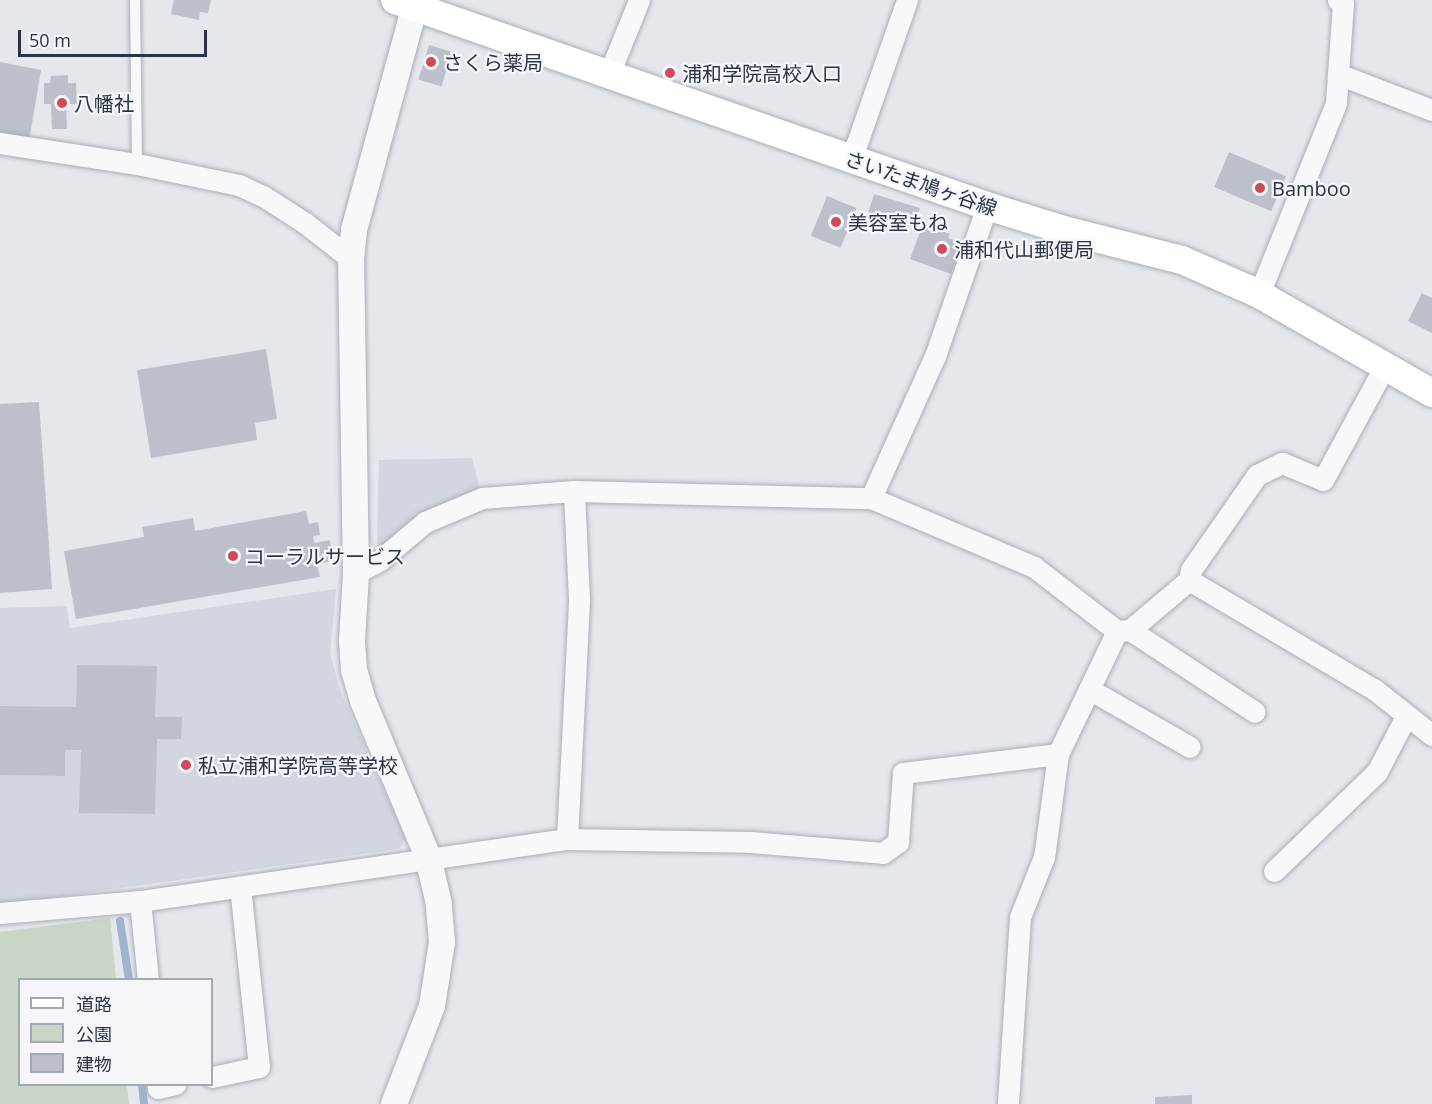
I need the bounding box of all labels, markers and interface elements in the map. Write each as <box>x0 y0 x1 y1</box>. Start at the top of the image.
scale bar <box>21 18 210 56</box>
text: 50 m <box>29 28 71 52</box>
place label: さくら薬局 <box>443 50 543 74</box>
marker: さくら薬局 <box>424 55 438 69</box>
place label: 浦和学院高校入口 <box>682 61 842 85</box>
marker: 浦和学院高校入口 <box>663 66 677 80</box>
place label: 八幡社 <box>74 91 134 115</box>
marker: 八幡社 <box>55 96 69 110</box>
street label: さいたま鳩ヶ谷線 <box>841 146 1001 220</box>
place label: Bamboo <box>1272 176 1351 200</box>
marker: Bamboo <box>1253 181 1267 195</box>
place label: 美容室もね <box>848 210 948 234</box>
marker: 美容室もね <box>829 215 843 229</box>
place label: 浦和代山郵便局 <box>954 237 1094 261</box>
marker: 浦和代山郵便局 <box>935 242 949 256</box>
place label: コーラルサービス <box>245 544 405 568</box>
marker: コーラルサービス <box>226 549 240 563</box>
place label: 私立浦和学院高等学校 <box>198 753 398 777</box>
marker: 私立浦和学院高等学校 <box>179 758 193 772</box>
legend <box>18 978 213 1086</box>
text: 道路 <box>76 992 112 1016</box>
text: 公園 <box>76 1022 112 1046</box>
text: 建物 <box>76 1052 112 1076</box>

